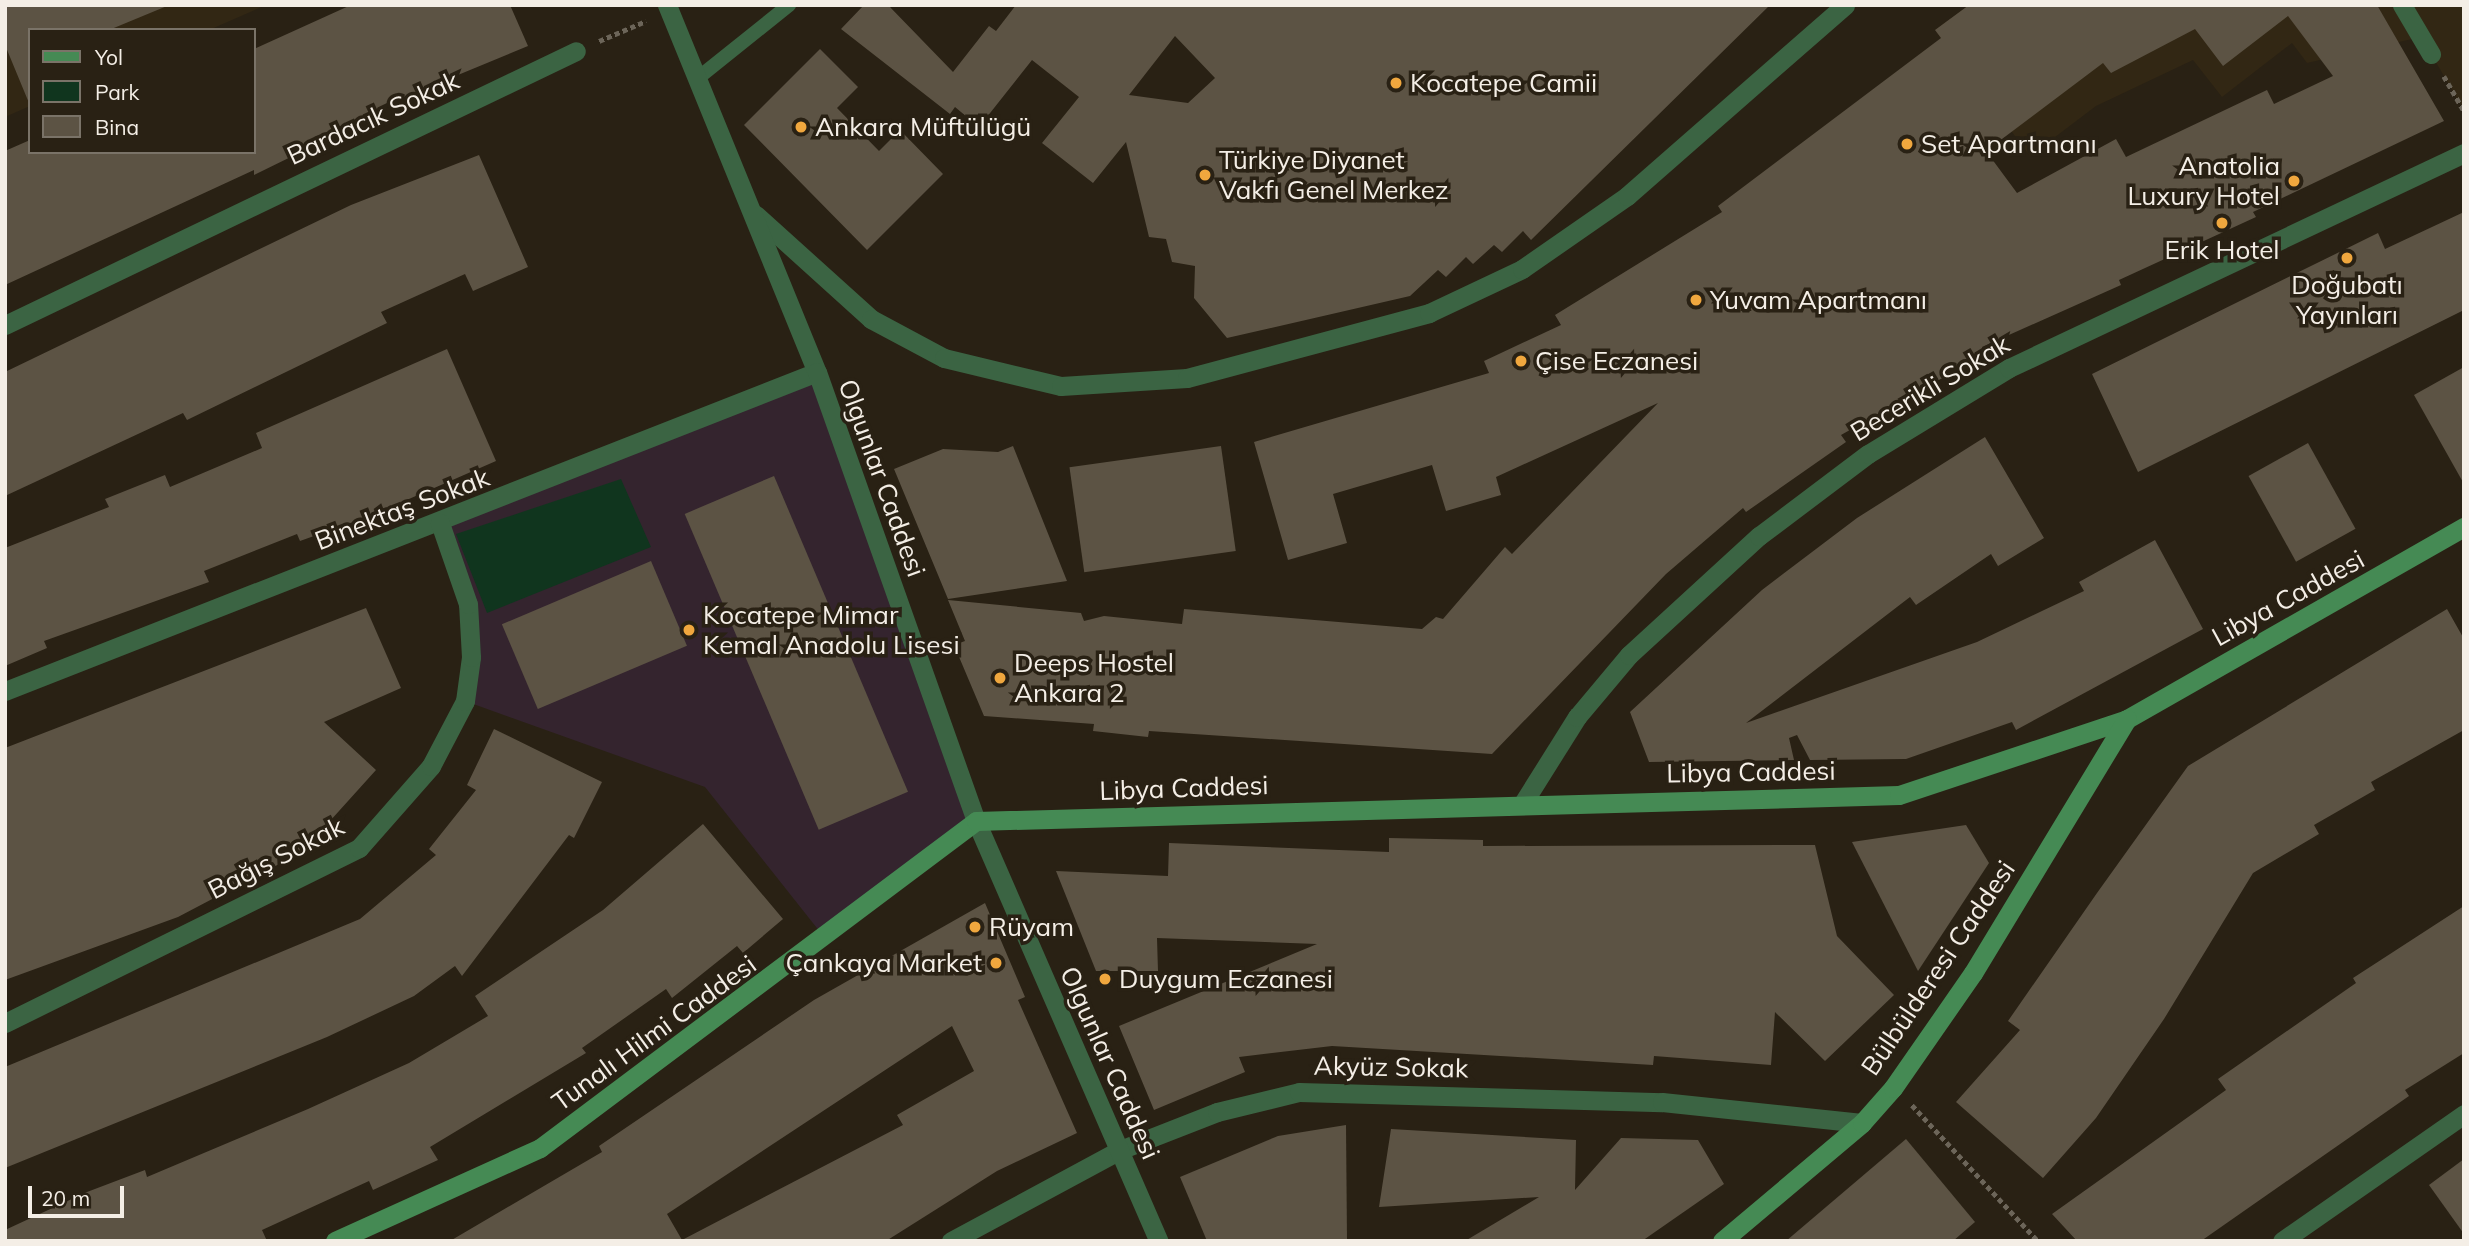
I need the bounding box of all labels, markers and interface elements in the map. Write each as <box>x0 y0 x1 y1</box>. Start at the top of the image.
legend <box>28 28 256 154</box>
text: Yol <box>95 44 123 70</box>
street label: Bardacık Sokak <box>282 64 464 172</box>
place label: Kocatepe Camii <box>1410 67 1597 99</box>
marker: Kocatepe Camii <box>1388 75 1404 91</box>
text: Park <box>95 79 139 105</box>
place label: Ankara Müftülügü <box>815 111 1031 143</box>
text: Bina <box>95 114 139 140</box>
marker: Ankara Müftülügü <box>793 119 809 135</box>
place label: Set Apartmanı <box>1921 128 2097 160</box>
marker: Set Apartmanı <box>1899 136 1915 152</box>
place label: Türkiye Diyanet Vakfı Genel Merkez <box>1219 144 1448 206</box>
place label: Anatolia Luxury Hotel <box>2127 150 2280 212</box>
marker: Türkiye Diyanet Vakfı Genel Merkez <box>1197 167 1213 183</box>
marker: Anatolia Luxury Hotel <box>2286 173 2302 189</box>
marker: Erik Hotel <box>2214 215 2230 231</box>
place label: Erik Hotel <box>2164 234 2280 266</box>
marker: Doğubatı Yayınları <box>2339 250 2355 266</box>
place label: Doğubatı Yayınları <box>2291 269 2403 330</box>
place label: Yuvam Apartmanı <box>1710 284 1927 316</box>
marker: Yuvam Apartmanı <box>1688 292 1704 308</box>
street label: Becerikli Sokak <box>1845 328 2015 448</box>
place label: Çise Eczanesi <box>1535 345 1698 377</box>
marker: Çise Eczanesi <box>1513 353 1529 369</box>
street label: Olgunlar Caddesi <box>832 375 932 581</box>
street label: Binektaş Sokak <box>311 461 493 557</box>
street label: Libya Caddesi <box>2206 543 2370 653</box>
place label: Kocatepe Mimar Kemal Anadolu Lisesi <box>703 599 960 660</box>
marker: Kocatepe Mimar Kemal Anadolu Lisesi <box>681 622 697 638</box>
place label: Deeps Hostel Ankara 2 <box>1014 647 1174 708</box>
marker: Deeps Hostel Ankara 2 <box>992 670 1008 686</box>
street label: Libya Caddesi <box>1666 755 1836 789</box>
street label: Libya Caddesi <box>1099 769 1269 807</box>
street label: Bağış Sokak <box>203 810 349 906</box>
street label: Bülbülderesi Caddesi <box>1855 855 2021 1081</box>
place label: Rüyam <box>989 911 1074 943</box>
marker: Rüyam <box>967 919 983 935</box>
place label: Çankaya Market <box>786 947 982 979</box>
street label: Tunalı Hilmi Caddesi <box>546 949 762 1117</box>
marker: Çankaya Market <box>988 955 1004 971</box>
street label: Olgunlar Caddesi <box>1054 962 1166 1164</box>
place label: Duygum Eczanesi <box>1119 963 1333 995</box>
marker: Duygum Eczanesi <box>1097 971 1113 987</box>
street label: Akyüz Sokak <box>1314 1050 1468 1084</box>
scale bar <box>32 1172 128 1216</box>
text: 20 m <box>41 1185 90 1211</box>

